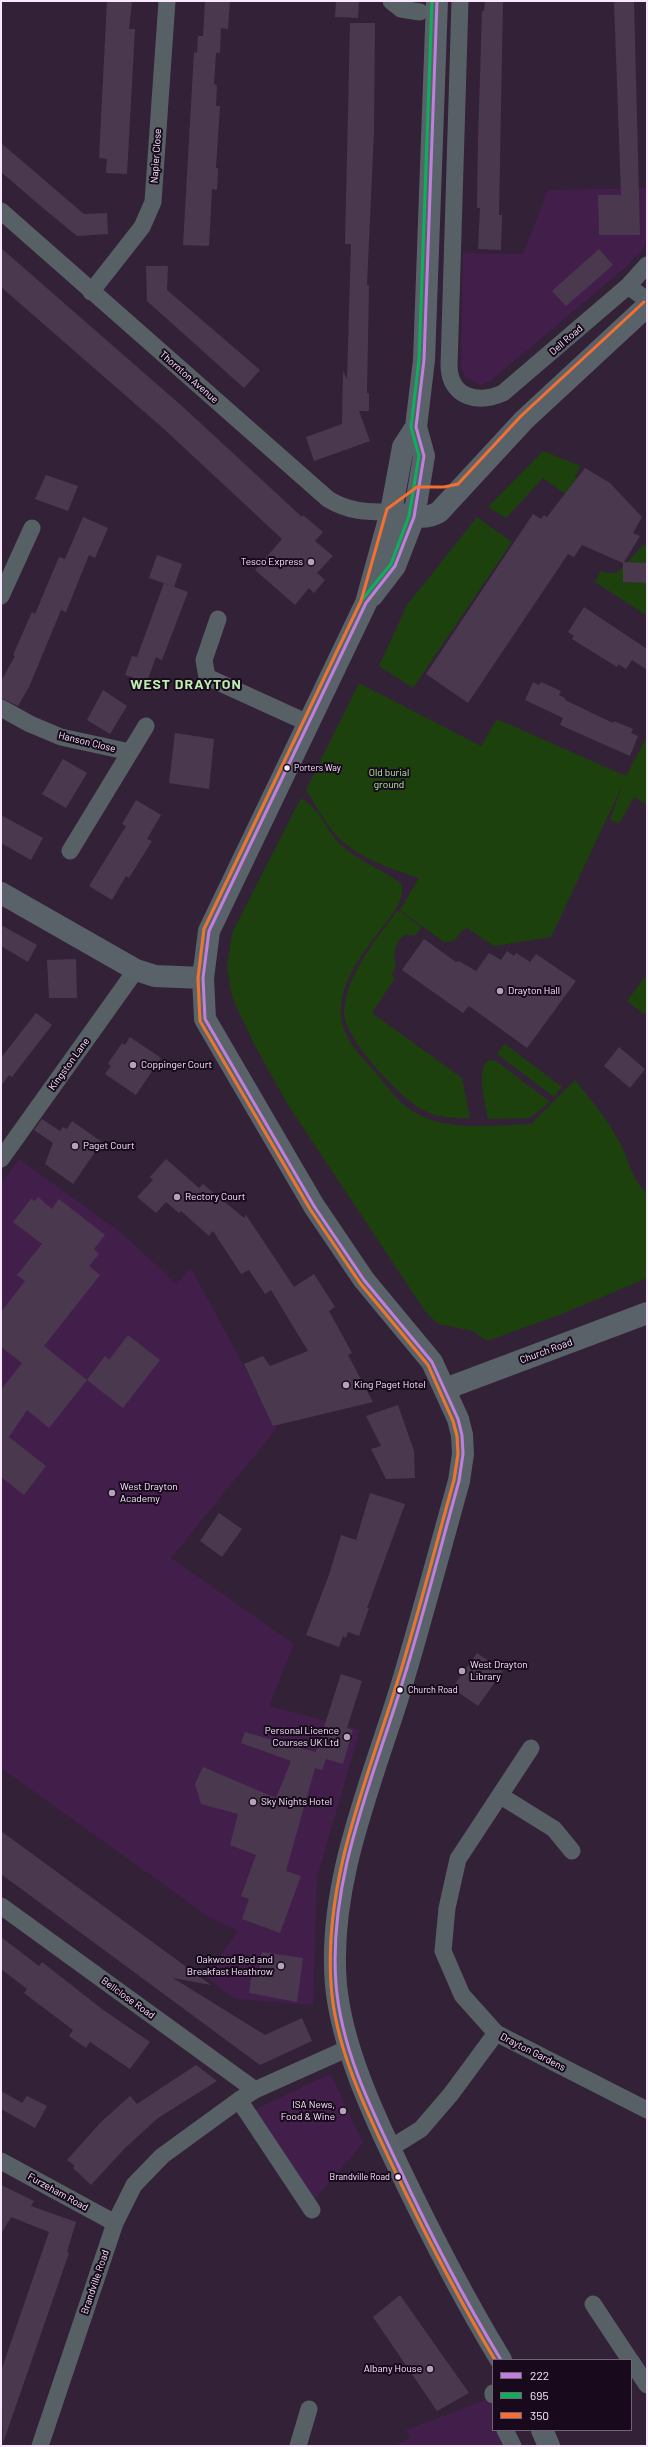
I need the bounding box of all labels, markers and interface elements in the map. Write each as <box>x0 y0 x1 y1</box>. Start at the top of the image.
street label: Napier Close <box>148 128 164 184</box>
street label: Dell Road <box>547 322 585 358</box>
street label: Thornton Avenue <box>157 348 221 406</box>
place label: Tesco Express <box>241 556 303 568</box>
marker: Tesco Express <box>306 557 316 567</box>
district label: WEST DRAYTON <box>130 676 242 692</box>
street label: Hanson Close <box>57 729 117 755</box>
marker: Porters Way <box>282 763 292 773</box>
place label: Porters Way <box>294 763 341 773</box>
park label: Old burial ground <box>369 767 409 790</box>
place label: Drayton Hall <box>508 985 560 997</box>
marker: Drayton Hall <box>495 986 505 996</box>
street label: Kingston Lane <box>46 1035 92 1093</box>
place label: Coppinger Court <box>141 1059 212 1071</box>
marker: Coppinger Court <box>128 1060 138 1070</box>
place label: Paget Court <box>83 1140 135 1152</box>
marker: Paget Court <box>70 1141 80 1151</box>
place label: Rectory Court <box>185 1191 245 1203</box>
marker: Rectory Court <box>172 1192 182 1202</box>
street label: Church Road <box>518 1336 574 1366</box>
place label: King Paget Hotel <box>354 1379 426 1391</box>
marker: King Paget Hotel <box>341 1380 351 1390</box>
place label: West Drayton Academy <box>120 1481 178 1504</box>
marker: West Drayton Academy <box>107 1488 117 1498</box>
place label: West Drayton Library <box>470 1659 528 1682</box>
marker: West Drayton Library <box>457 1666 467 1676</box>
marker: Church Road <box>395 1685 405 1695</box>
place label: Church Road <box>408 1685 458 1695</box>
place label: Personal Licence Courses UK Ltd <box>265 1725 339 1748</box>
marker: Personal Licence Courses UK Ltd <box>342 1732 352 1742</box>
place label: Sky Nights Hotel <box>261 1796 332 1808</box>
marker: Sky Nights Hotel <box>248 1797 258 1807</box>
place label: Oakwood Bed and Breakfast Heathrow <box>187 1954 273 1978</box>
marker: Oakwood Bed and Breakfast Heathrow <box>276 1961 286 1971</box>
street label: Bellclose Road <box>99 1975 157 2021</box>
street label: Drayton Gardens <box>498 2030 568 2074</box>
place label: ISA News, Food & Wine <box>281 2099 335 2122</box>
marker: ISA News, Food & Wine <box>338 2106 348 2116</box>
street label: Furzeham Road <box>26 2170 90 2214</box>
place label: Brandville Road <box>330 2172 390 2182</box>
marker: Brandville Road <box>393 2172 403 2182</box>
street label: Brandville Road <box>78 2248 112 2316</box>
legend <box>492 2359 632 2431</box>
place label: Albany House <box>364 2363 422 2375</box>
marker: Albany House <box>425 2364 435 2374</box>
text: 222 <box>530 2368 549 2382</box>
text: 695 <box>530 2388 549 2402</box>
text: 350 <box>530 2408 549 2422</box>

